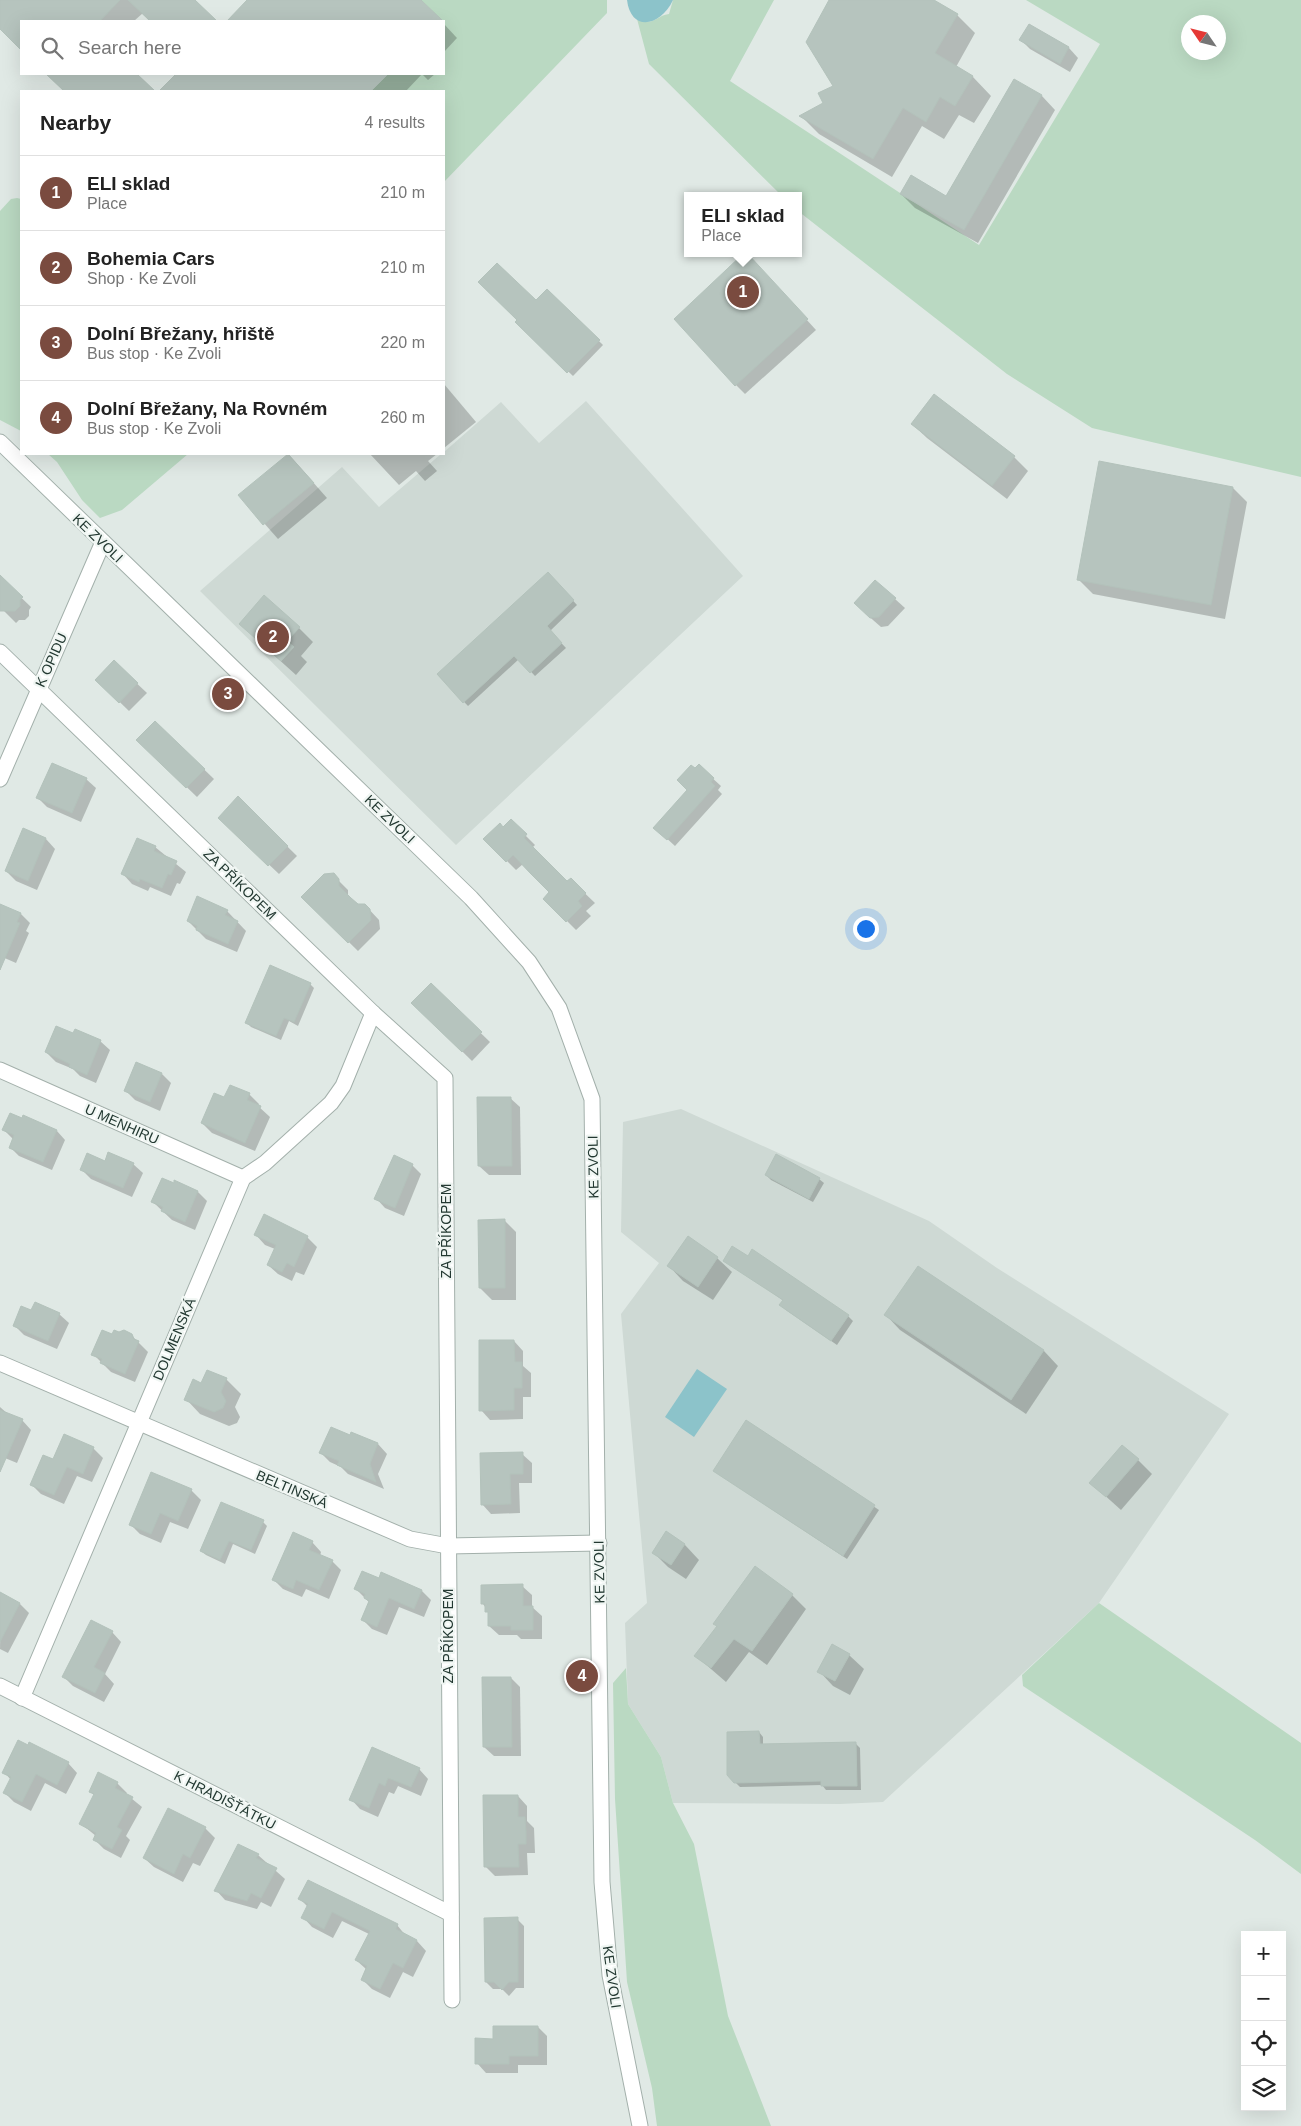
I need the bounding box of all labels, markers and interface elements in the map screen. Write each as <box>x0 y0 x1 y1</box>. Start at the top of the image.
north arrow <box>1181 15 1226 60</box>
search box <box>20 20 445 75</box>
icon: search <box>38 34 66 62</box>
text: Search here <box>78 37 182 58</box>
text: Nearby <box>40 111 111 134</box>
text: 4 results <box>365 114 425 131</box>
text: ELI sklad <box>87 173 170 194</box>
text: 1 <box>52 184 60 201</box>
text: 210 m <box>381 184 425 201</box>
popup <box>684 192 802 257</box>
text: Place <box>87 195 127 212</box>
text: ELI sklad <box>701 205 785 226</box>
text: Place <box>701 227 741 244</box>
text: Bohemia Cars <box>87 248 215 269</box>
text: 2 <box>52 259 60 276</box>
text: 210 m <box>381 259 425 276</box>
text: Shop · Ke Zvoli <box>87 270 196 287</box>
pin: 1 <box>727 273 759 311</box>
text: Dolní Břežany, hřiště <box>87 323 275 344</box>
text: 3 <box>52 334 60 351</box>
text: 220 m <box>381 334 425 351</box>
text: Bus stop · Ke Zvoli <box>87 345 221 362</box>
text: Dolní Břežany, Na Rovném <box>87 398 327 419</box>
text: 4 <box>52 409 60 426</box>
text: 260 m <box>381 409 425 426</box>
text: Bus stop · Ke Zvoli <box>87 420 221 437</box>
street label: KE ZVOLI <box>70 510 126 566</box>
pin: 2 <box>257 618 289 656</box>
street label: K OPIDU <box>32 630 70 690</box>
pin: 3 <box>212 675 244 713</box>
street label: KE ZVOLI <box>362 791 418 847</box>
street label: ZA PŘÍKOPEM <box>200 845 280 923</box>
your location <box>853 916 879 942</box>
street label: U MENHIRU <box>83 1101 161 1147</box>
street label: KE ZVOLI <box>584 1135 602 1199</box>
street label: ZA PŘÍKOPEM <box>438 1184 454 1278</box>
street label: DOLMENSKÁ <box>149 1295 199 1383</box>
street label: BELTINSKÁ <box>254 1467 331 1511</box>
street label: KE ZVOLI <box>590 1540 608 1604</box>
street label: ZA PŘÍKOPEM <box>440 1589 456 1683</box>
pin: 4 <box>566 1657 598 1695</box>
street label: K HRADIŠŤÁTKU <box>171 1767 279 1833</box>
map controls <box>1241 1931 1286 2111</box>
button: + <box>1241 1931 1286 1976</box>
street label: KE ZVOLI <box>600 1945 624 2009</box>
button: − <box>1241 1976 1286 2021</box>
button: locate <box>1241 2021 1286 2066</box>
button: layers <box>1241 2066 1286 2111</box>

